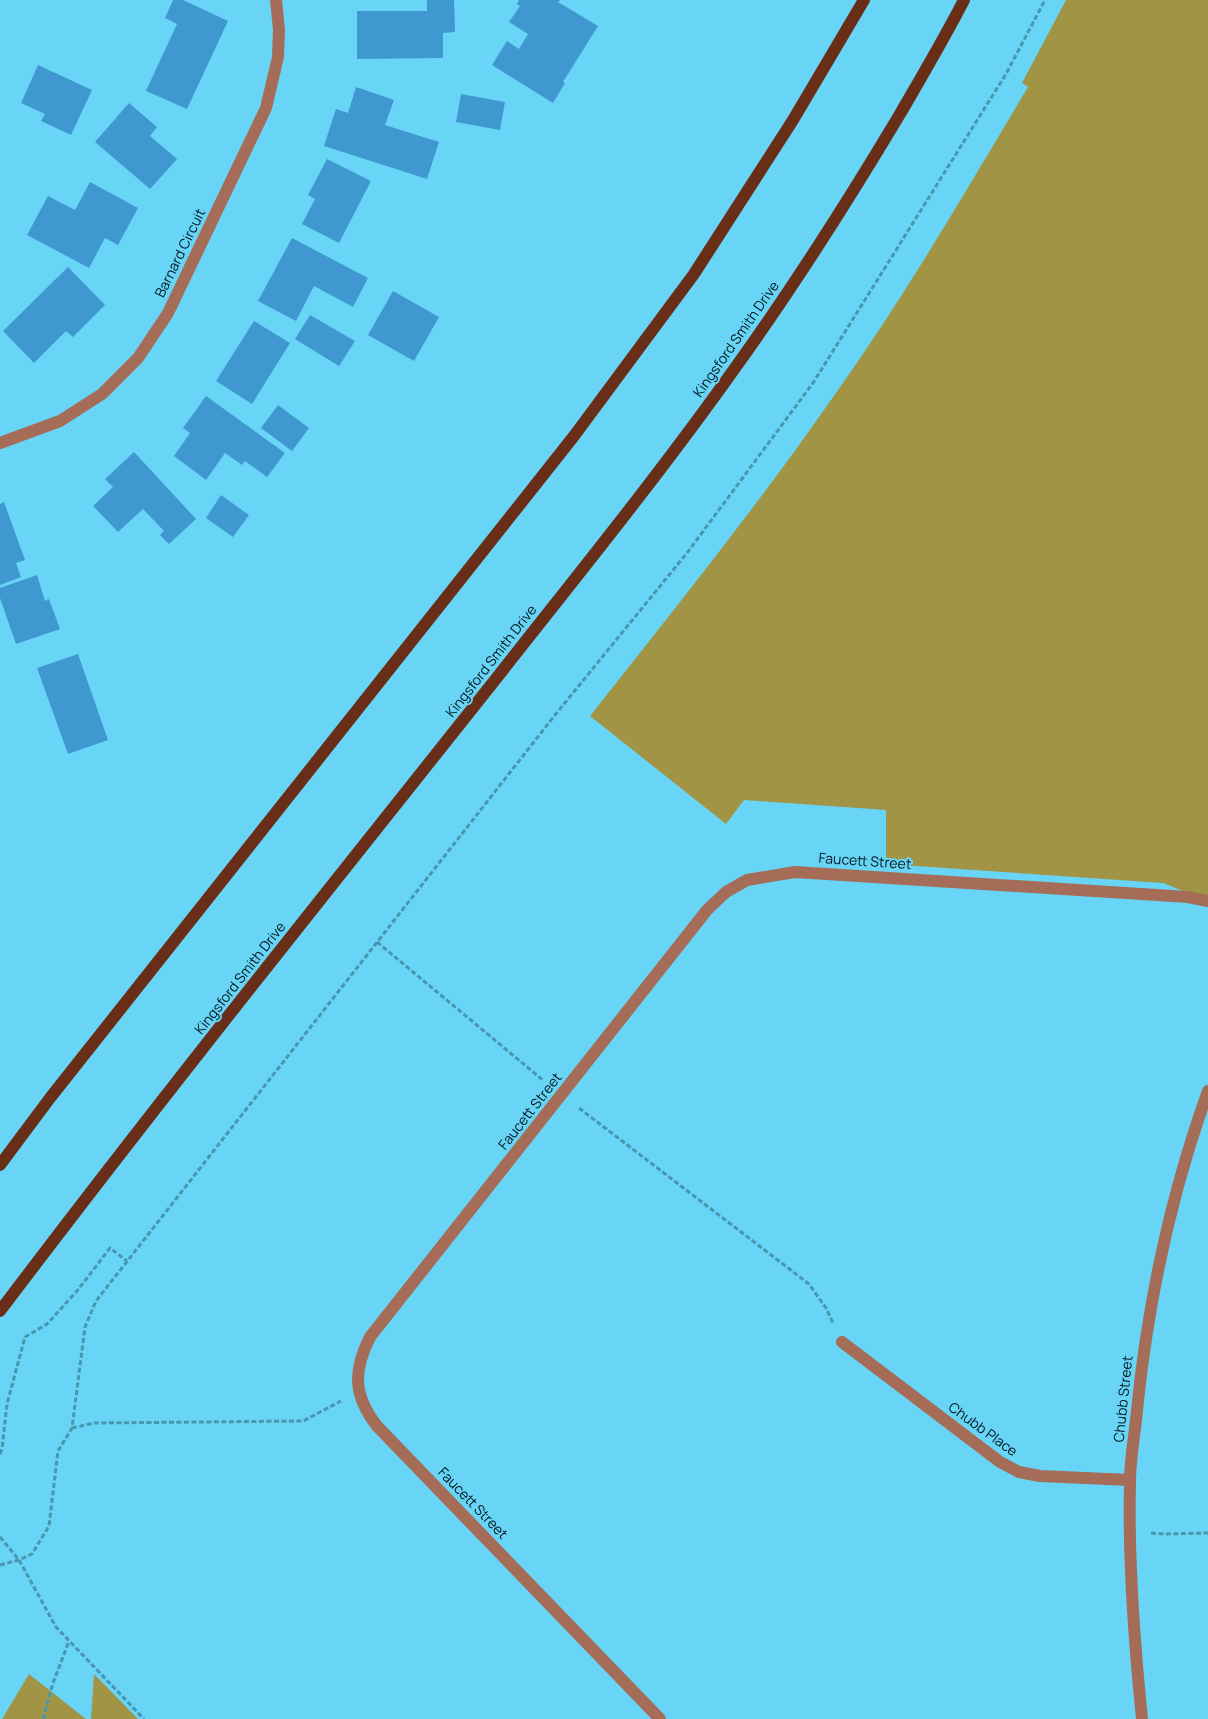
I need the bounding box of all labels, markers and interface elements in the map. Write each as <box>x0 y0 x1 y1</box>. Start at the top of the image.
street label: Barnard Circuit <box>150 205 209 300</box>
street label: Kingsford Smith Drive <box>688 277 783 401</box>
street label: Kingsford Smith Drive <box>441 601 540 721</box>
street label: Faucett Street <box>818 848 912 873</box>
street label: Kingsford Smith Drive <box>190 918 289 1038</box>
street label: Faucett Street <box>494 1068 566 1153</box>
street label: Chubb Street <box>1108 1354 1137 1443</box>
street label: Chubb Place <box>945 1397 1022 1460</box>
street label: Faucett Street <box>434 1463 513 1543</box>

